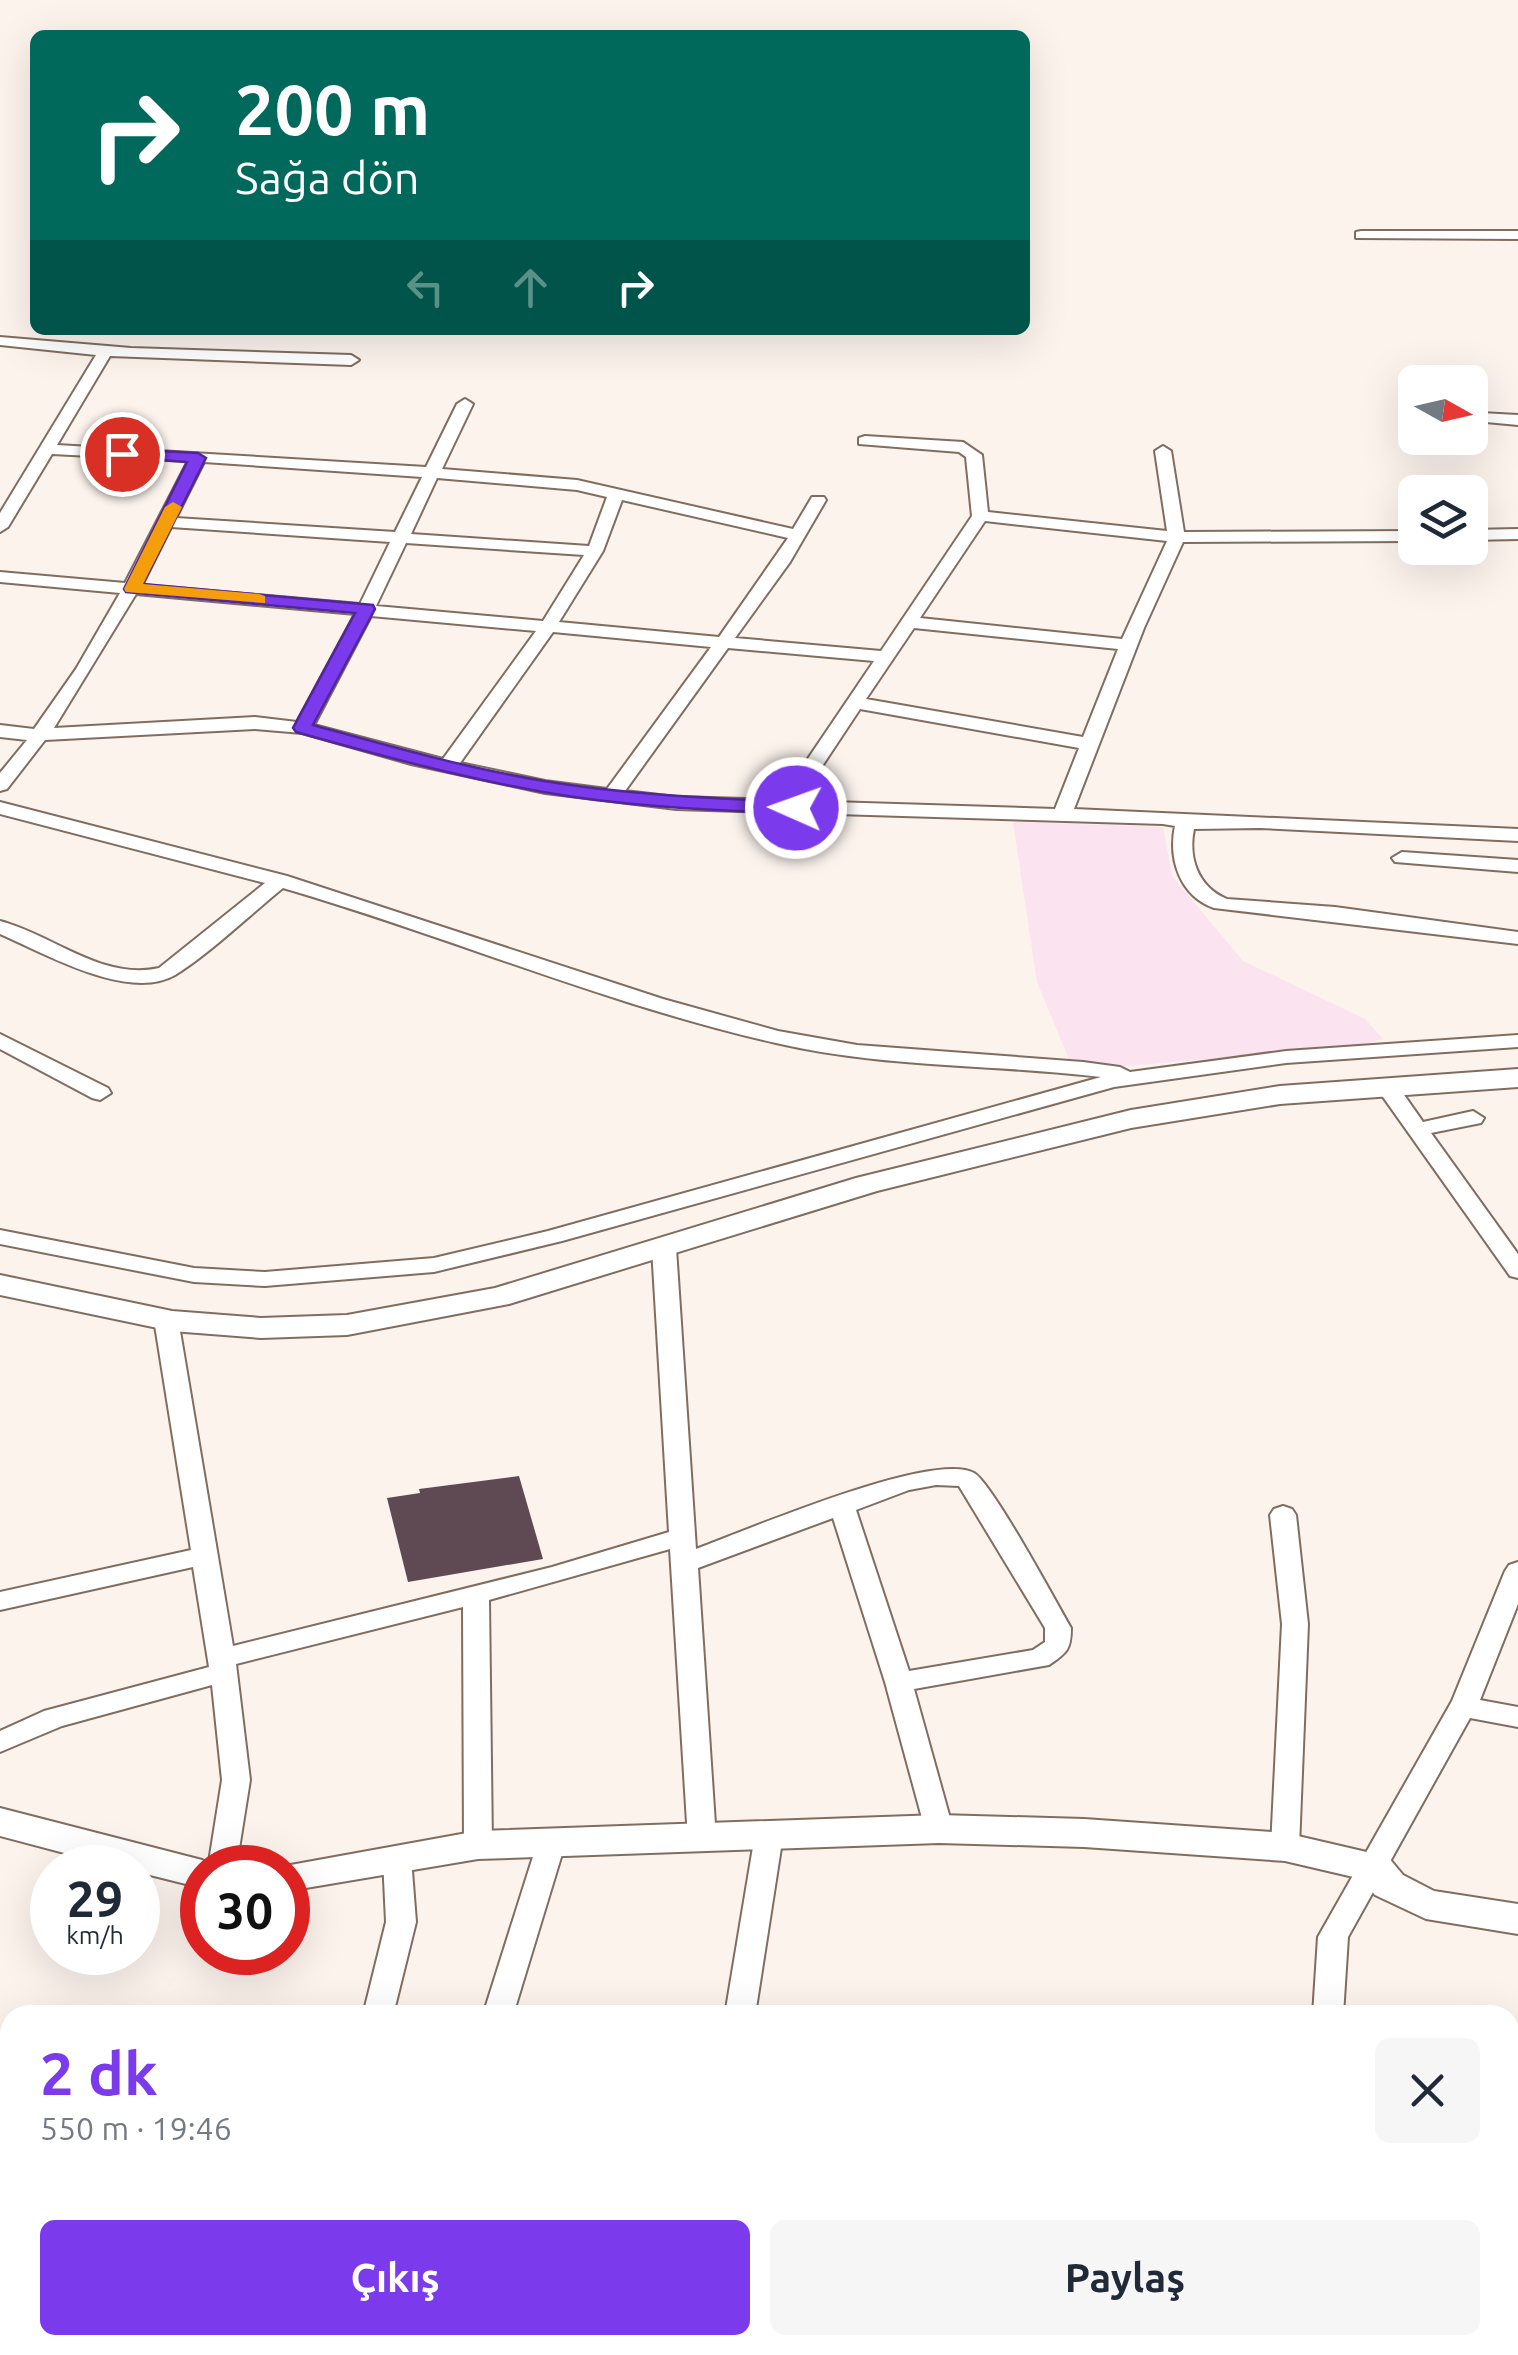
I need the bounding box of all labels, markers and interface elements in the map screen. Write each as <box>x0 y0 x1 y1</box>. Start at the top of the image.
icon: right <box>70 70 200 200</box>
text: 200 m <box>235 70 430 148</box>
text: Sağa dön <box>235 152 419 203</box>
icon: left <box>398 260 453 315</box>
icon: ahead <box>503 260 558 315</box>
icon: right <box>608 260 663 315</box>
north arrow <box>1398 365 1488 455</box>
map controls <box>1398 365 1488 565</box>
pin <box>80 412 165 497</box>
icon: arrive <box>95 427 150 482</box>
button: layers <box>1398 475 1488 565</box>
position arrow <box>744 756 848 860</box>
speed limit sign: 30 <box>180 1845 310 1975</box>
text: 29 <box>67 1870 123 1926</box>
text: km/h <box>66 1921 124 1949</box>
button: close <box>1375 2038 1480 2143</box>
text: 2 dk <box>40 2039 158 2106</box>
text: 550 m · 19:46 <box>40 2110 232 2146</box>
button: Çıkış <box>40 2220 750 2335</box>
button: Paylaş <box>770 2220 1480 2335</box>

